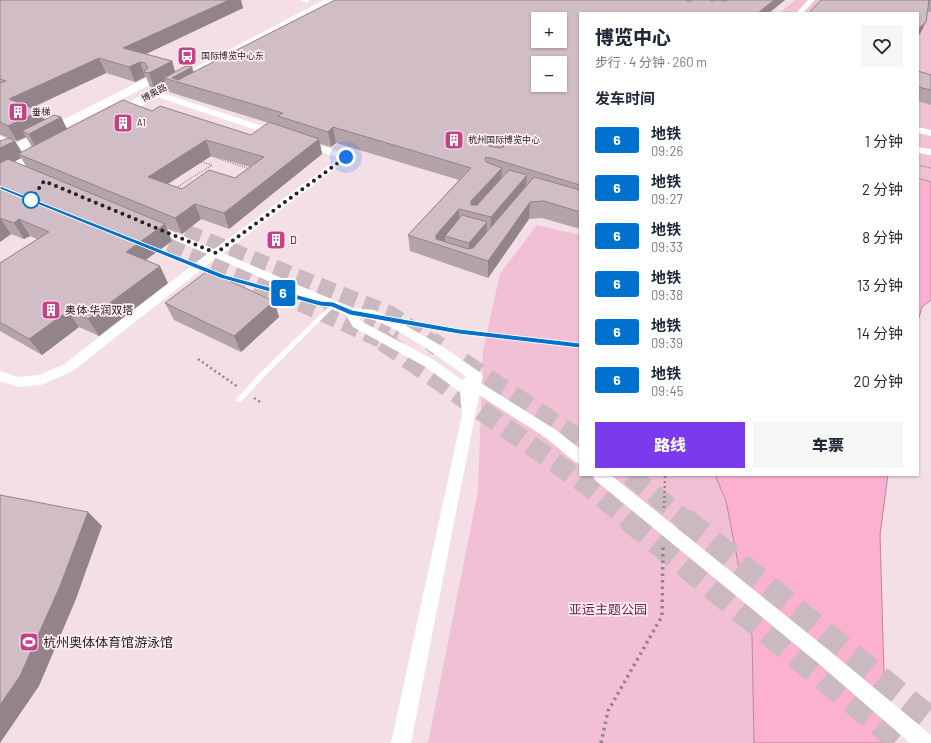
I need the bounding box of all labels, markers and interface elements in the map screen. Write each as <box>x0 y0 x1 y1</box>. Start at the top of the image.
map controls <box>531 12 567 92</box>
button: + <box>531 12 567 48</box>
text: 博览中心 <box>595 25 671 48</box>
button: heart <box>861 25 903 67</box>
bus stop icon: 国际博览中心东 <box>176 45 198 67</box>
place label: 国际博览中心东 <box>201 50 264 61</box>
text: 步行 · 4 分钟 · 260 m <box>595 54 707 70</box>
button: − <box>531 56 567 92</box>
street label: 博奥路 <box>139 81 168 104</box>
text: 发车时间 <box>595 89 655 107</box>
building icon: 垂梯 <box>7 101 29 123</box>
place label: 垂梯 <box>32 106 50 117</box>
building icon: A1 <box>112 112 134 134</box>
place label: A1 <box>137 117 146 128</box>
text: 地铁 <box>651 124 681 142</box>
building icon: 杭州国际博览中心 <box>443 129 465 151</box>
text: 6 <box>613 131 621 148</box>
text: 1 分钟 <box>865 132 903 150</box>
place label: 杭州国际博览中心 <box>468 134 540 145</box>
text: 09:26 <box>651 143 683 159</box>
your location <box>336 147 356 167</box>
text: 地铁 <box>651 172 681 190</box>
text: 6 <box>613 179 621 196</box>
text: 2 分钟 <box>862 180 903 198</box>
unlabelled marker <box>22 191 40 209</box>
text: 09:27 <box>651 191 683 207</box>
text: 地铁 <box>651 220 681 238</box>
text: 6 <box>613 227 621 244</box>
text: 8 分钟 <box>862 228 903 246</box>
building icon: D <box>265 229 287 251</box>
place label: D <box>290 233 297 246</box>
text: 09:33 <box>651 239 683 255</box>
text: 地铁 <box>651 268 681 286</box>
text: 6 <box>613 275 621 292</box>
text: 13 分钟 <box>857 276 903 294</box>
line badge: 6 <box>270 280 296 306</box>
text: 6 <box>279 284 287 301</box>
text: 09:38 <box>651 287 683 303</box>
building icon: 奥体·华润双塔 <box>40 299 62 321</box>
place label: 奥体·华润双塔 <box>65 303 133 316</box>
text: 地铁 <box>651 316 681 334</box>
text: 6 <box>613 323 621 340</box>
text: 14 分钟 <box>856 324 903 342</box>
text: 09:39 <box>651 335 683 351</box>
text: 地铁 <box>651 364 681 382</box>
text: 6 <box>613 371 621 388</box>
text: 20 分钟 <box>853 372 903 390</box>
text: 09:45 <box>651 383 683 399</box>
button: 路线 <box>595 422 745 468</box>
button: 车票 <box>753 422 903 468</box>
park label: 亚运主题公园 <box>569 601 647 617</box>
sports icon: 杭州奥体体育馆游泳馆 <box>18 631 40 653</box>
place label: 杭州奥体体育馆游泳馆 <box>43 634 173 650</box>

